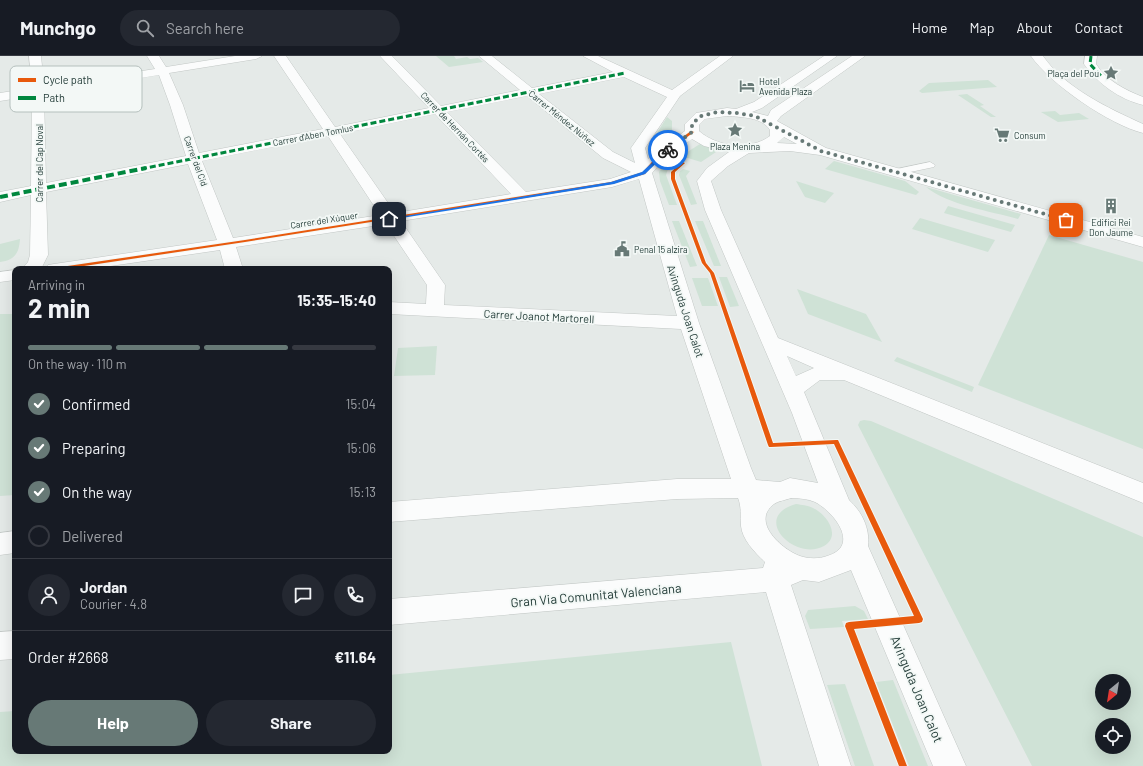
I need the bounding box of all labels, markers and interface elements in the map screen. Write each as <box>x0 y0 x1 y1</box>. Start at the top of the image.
search box <box>120 10 400 46</box>
text: Munchgo <box>20 16 96 39</box>
icon: search <box>134 17 156 39</box>
text: Search here <box>166 19 244 37</box>
text: Home <box>912 19 948 36</box>
text: Map <box>970 19 994 36</box>
text: About <box>1016 19 1053 36</box>
text: Contact <box>1075 19 1123 36</box>
place icon: Plaça del Pou <box>1102 64 1120 82</box>
legend <box>10 66 142 112</box>
place label: Plaça del Pou <box>1047 68 1099 79</box>
text: Cycle path <box>43 73 93 86</box>
place label: Hotel Avenida Plaza <box>759 76 812 97</box>
hotel icon: Hotel Avenida Plaza <box>738 77 756 95</box>
street label: Carrer Méndez Núñez <box>526 88 598 148</box>
street label: Carrer de Hernán Cortés <box>418 89 492 165</box>
text: Path <box>43 91 65 104</box>
place icon: Plaza Menina <box>726 121 744 139</box>
street label: Carrer d'Aben Tomlus <box>272 122 354 148</box>
street label: Carrer del Cap Noval <box>34 124 45 202</box>
supermarket icon: Consum <box>993 126 1011 144</box>
courier <box>648 130 688 170</box>
place label: Consum <box>1014 130 1046 141</box>
street label: Carrer del Cid <box>182 134 210 188</box>
icon: bike <box>657 139 679 161</box>
place label: Plaza Menina <box>710 141 760 152</box>
building icon: Edifici Rei Don Jaume <box>1102 197 1120 215</box>
pin <box>372 202 406 236</box>
pin <box>1049 203 1083 237</box>
icon: home <box>378 208 400 230</box>
street label: Carrer del Xúquer <box>290 209 359 231</box>
icon: bag <box>1055 209 1077 231</box>
place label: Edifici Rei Don Jaume <box>1089 217 1133 238</box>
public building icon: Penal 15 alzira <box>613 240 631 258</box>
place label: Penal 15 alzira <box>634 244 688 255</box>
street label: Avinguda Joan Calot <box>665 263 707 359</box>
text: Arriving in <box>28 277 85 293</box>
text: 15:35–15:40 <box>297 291 376 309</box>
text: 2 min <box>28 292 90 323</box>
street label: Carrer Joanot Martorell <box>483 307 595 325</box>
text: On the way · 110 m <box>28 356 126 372</box>
icon: check <box>28 393 50 415</box>
text: Confirmed <box>62 395 130 413</box>
text: 15:04 <box>346 396 376 412</box>
icon: check <box>28 437 50 459</box>
text: Preparing <box>62 439 126 457</box>
text: 15:06 <box>346 440 376 456</box>
icon: check <box>28 481 50 503</box>
text: On the way <box>62 483 132 501</box>
text: 15:13 <box>349 484 376 500</box>
text: Delivered <box>62 527 123 545</box>
button: person <box>28 574 70 616</box>
button: chat <box>282 574 324 616</box>
button: phone <box>334 574 376 616</box>
text: Jordan <box>80 578 127 596</box>
street label: Gran Via Comunitat Valenciana <box>510 580 682 610</box>
text: Courier · 4.8 <box>80 596 147 612</box>
street label: Avinguda Joan Calot <box>887 633 947 745</box>
text: Order #2668 <box>28 648 109 666</box>
text: €11.64 <box>335 648 376 666</box>
north arrow <box>1095 674 1131 710</box>
map controls <box>1095 674 1131 754</box>
button: Help <box>28 700 198 746</box>
button: Share <box>206 700 376 746</box>
button: locate <box>1095 718 1131 754</box>

